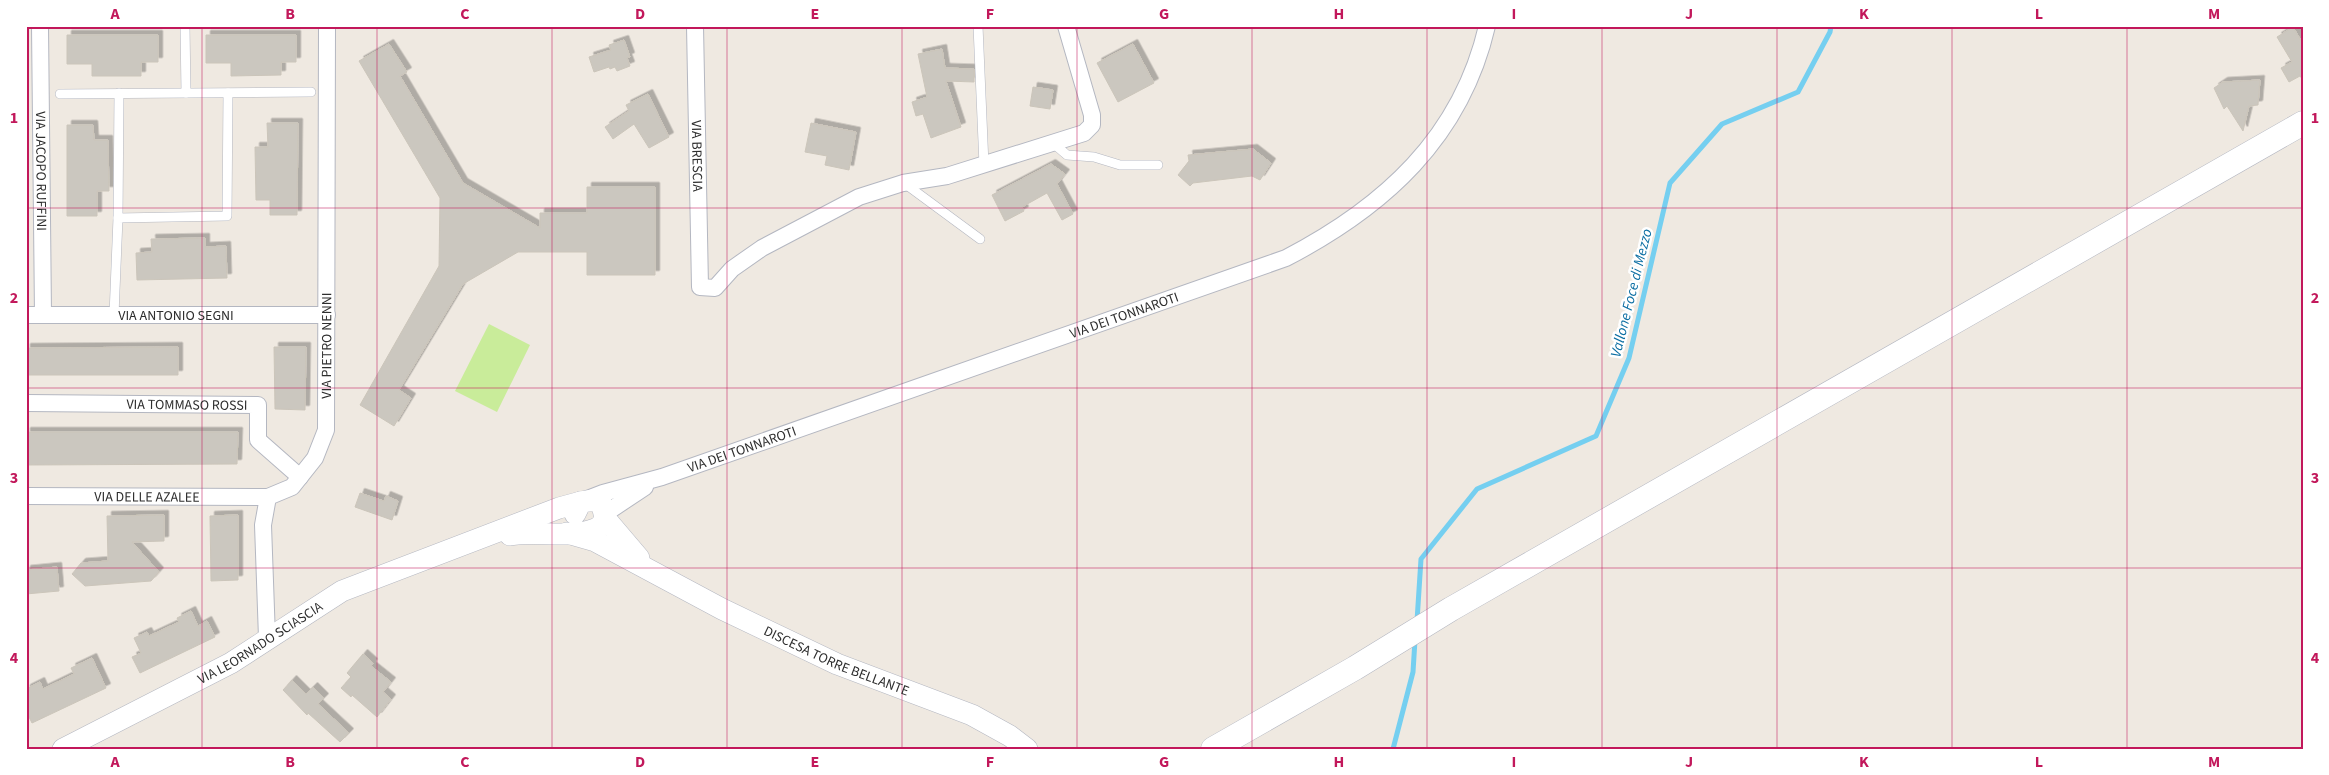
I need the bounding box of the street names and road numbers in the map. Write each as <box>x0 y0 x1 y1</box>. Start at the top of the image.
street label: VIA JACOPO RUFFINI <box>30 111 51 231</box>
street label: VIA BRESCIA <box>686 120 707 192</box>
street label: VIA DEI TONNAROTI <box>1067 287 1181 344</box>
street label: VIA PIETRO NENNI <box>317 292 337 399</box>
street label: VIA ANTONIO SEGNI <box>118 306 234 326</box>
street label: VIA TOMMASO ROSSI <box>126 395 248 416</box>
street label: VIA DEI TONNAROTI <box>685 422 799 478</box>
street label: VIA DELLE AZALEE <box>94 487 200 508</box>
street label: VIA LEORNADO SCIASCIA <box>194 597 327 689</box>
street label: DISCESA TORRE BELLANTE <box>760 621 912 701</box>

